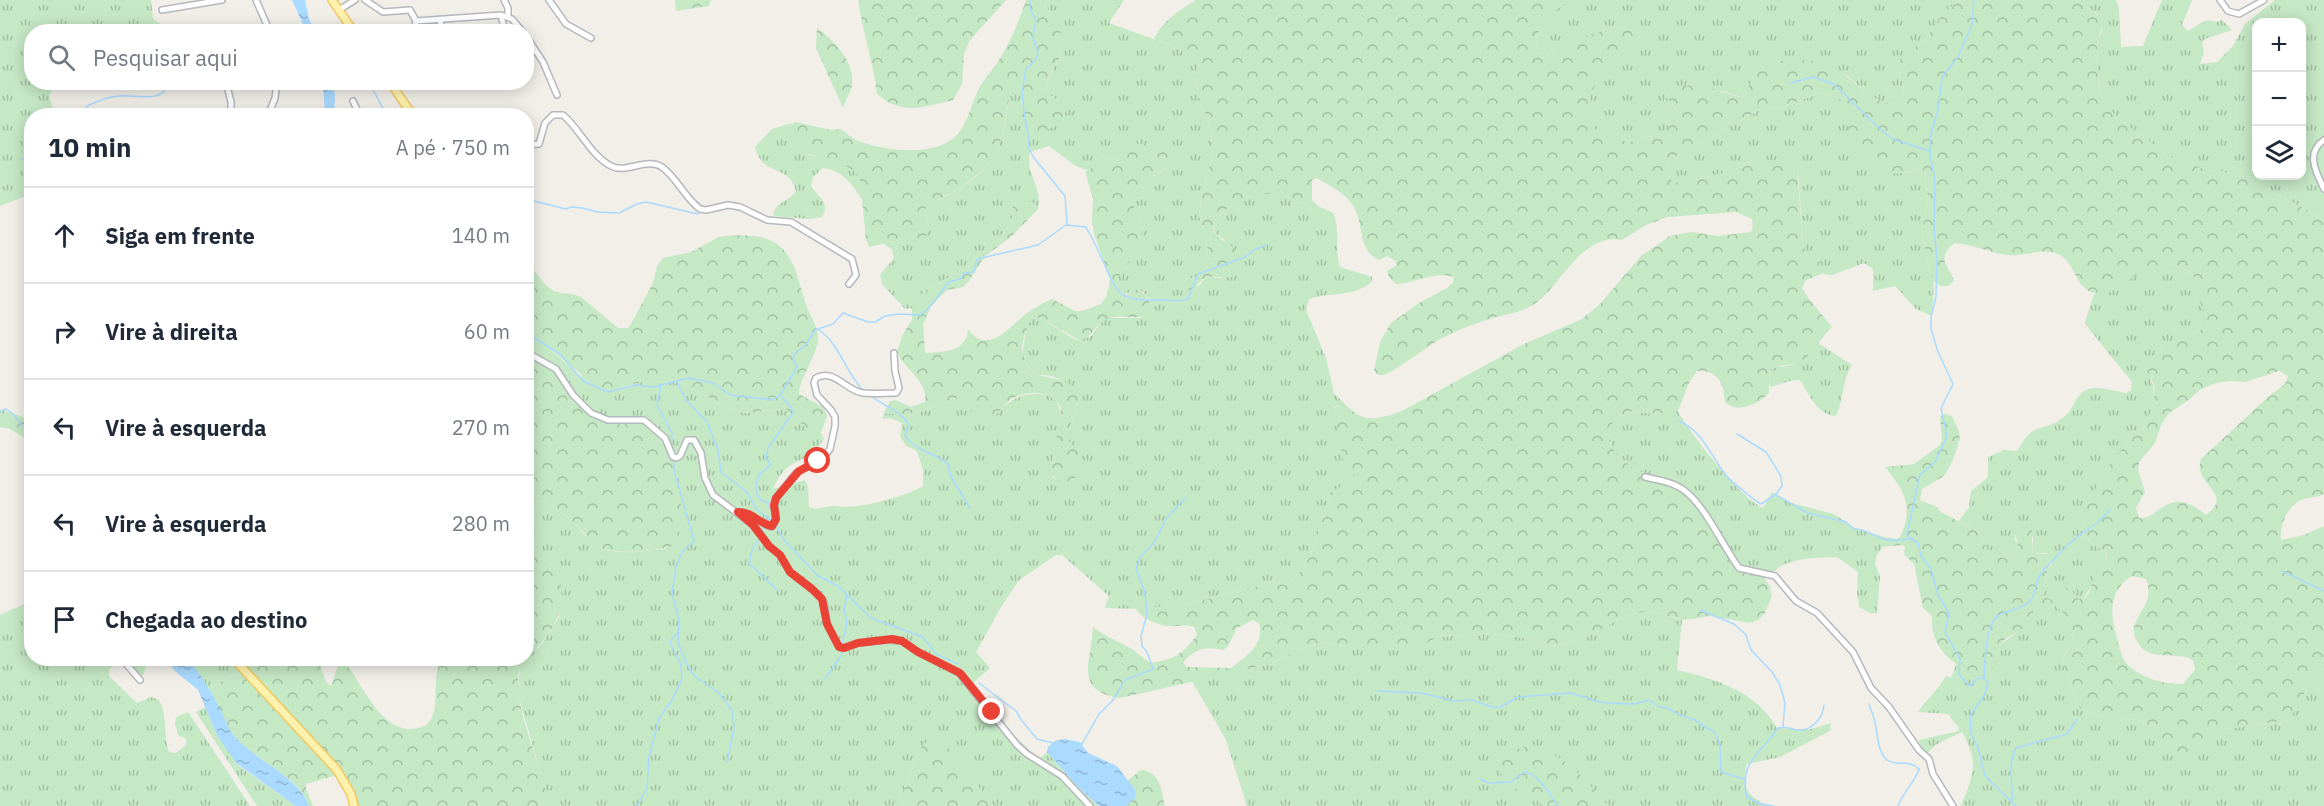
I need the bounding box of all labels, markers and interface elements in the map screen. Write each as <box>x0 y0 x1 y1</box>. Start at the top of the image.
map controls <box>2252 18 2306 180</box>
button: + <box>2252 18 2306 72</box>
search box <box>24 24 534 90</box>
icon: search <box>45 41 78 74</box>
text: Pesquisar aqui <box>93 43 238 72</box>
button: − <box>2252 72 2306 126</box>
button: layers <box>2252 126 2306 180</box>
text: 10 min <box>48 130 132 164</box>
text: A pé · 750 m <box>396 134 510 161</box>
icon: ahead <box>48 219 81 252</box>
text: Siga em frente <box>105 221 255 250</box>
text: 140 m <box>452 222 510 249</box>
icon: right <box>48 315 81 348</box>
text: Vire à direita <box>105 317 238 346</box>
text: 60 m <box>464 318 510 345</box>
icon: left <box>48 411 81 444</box>
text: Vire à esquerda <box>105 413 267 442</box>
text: 270 m <box>452 414 510 441</box>
route start <box>804 447 830 473</box>
icon: left <box>48 507 81 540</box>
text: Vire à esquerda <box>105 509 267 538</box>
text: 280 m <box>452 510 510 537</box>
icon: arrive <box>48 603 81 636</box>
text: Chegada ao destino <box>105 605 308 634</box>
route end <box>978 698 1004 724</box>

